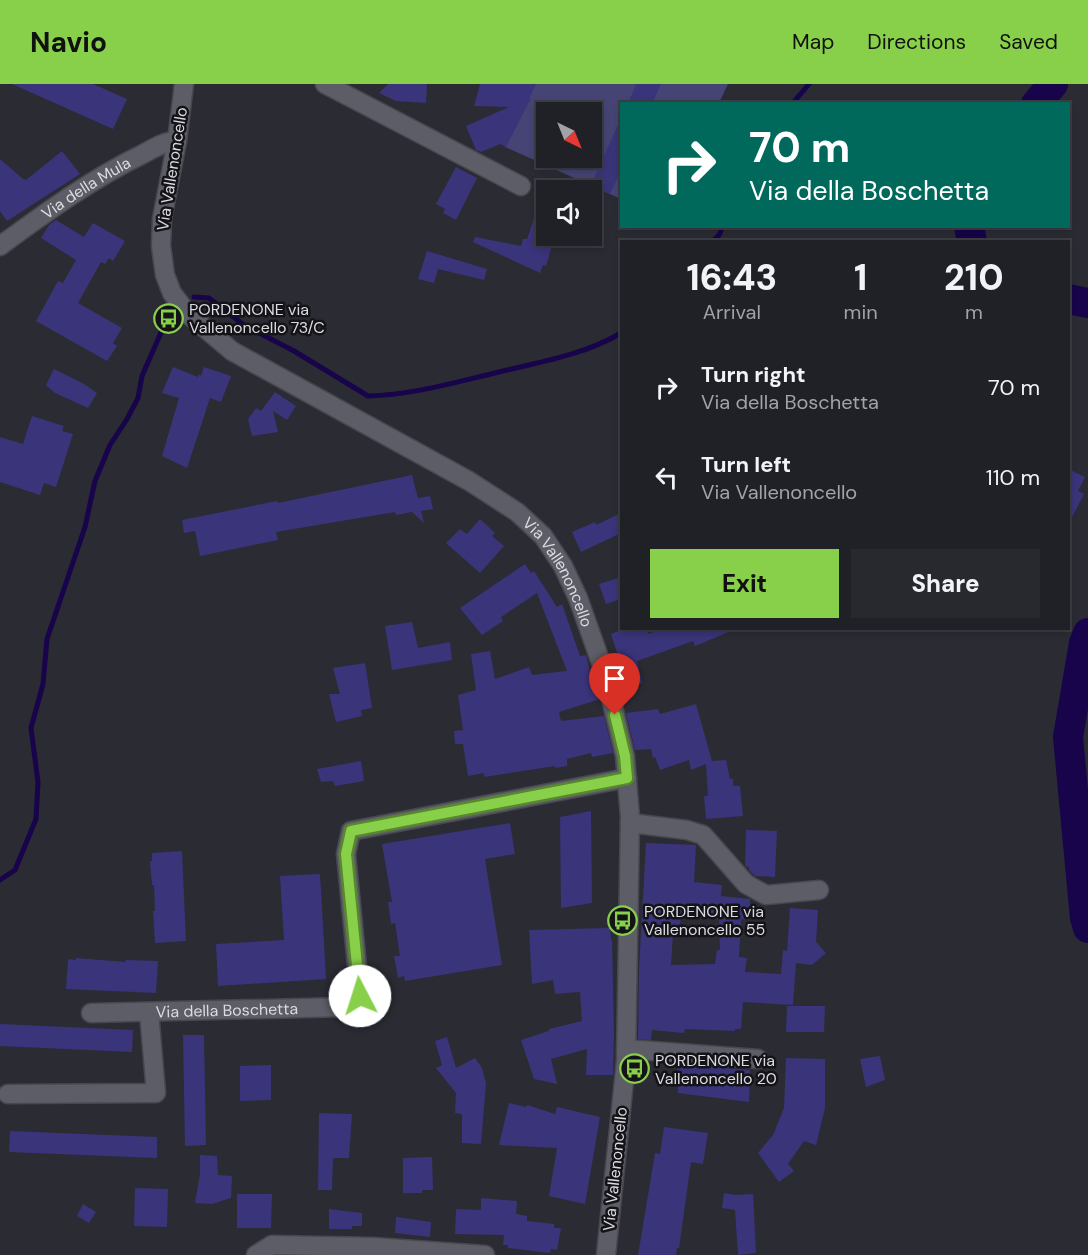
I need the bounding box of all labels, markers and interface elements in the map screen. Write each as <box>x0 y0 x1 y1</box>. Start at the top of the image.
text: Navio <box>30 24 107 61</box>
text: Map <box>792 28 834 56</box>
text: Directions <box>867 28 966 56</box>
text: Saved <box>999 28 1058 56</box>
north arrow <box>536 102 602 168</box>
map controls <box>536 102 602 246</box>
street label: Via Vallenoncello <box>152 106 192 232</box>
text: 70 m <box>749 120 850 175</box>
icon: right <box>650 126 728 204</box>
street label: Via della Mula <box>37 152 134 223</box>
text: Via della Boschetta <box>749 173 989 208</box>
button: sound <box>536 180 602 246</box>
text: 16:43 <box>686 254 777 301</box>
text: 1 <box>854 254 867 301</box>
text: 210 <box>944 254 1004 301</box>
place label: PORDENONE via Vallenoncello 73/C <box>189 299 325 338</box>
text: Arrival <box>703 299 761 325</box>
text: min <box>844 299 878 325</box>
text: m <box>965 299 983 325</box>
bus stop icon: PORDENONE via Vallenoncello 73/C <box>152 302 184 334</box>
text: Turn right <box>701 360 806 389</box>
icon: right <box>650 371 683 404</box>
text: 70 m <box>988 373 1040 402</box>
text: Via della Boschetta <box>701 389 879 415</box>
text: Turn left <box>701 450 791 479</box>
icon: left <box>650 461 683 494</box>
text: 110 m <box>986 463 1040 492</box>
text: Via Vallenoncello <box>701 479 857 505</box>
street label: Via Vallenoncello <box>518 512 598 630</box>
button: Exit <box>650 549 839 618</box>
button: Share <box>851 549 1040 618</box>
pin <box>589 653 640 715</box>
icon: arrive <box>598 662 631 695</box>
place label: PORDENONE via Vallenoncello 55 <box>644 901 765 940</box>
bus stop icon: PORDENONE via Vallenoncello 55 <box>607 904 639 936</box>
position arrow <box>328 964 392 1028</box>
street label: Via della Boschetta <box>155 998 298 1022</box>
place label: PORDENONE via Vallenoncello 20 <box>655 1050 777 1089</box>
bus stop icon: PORDENONE via Vallenoncello 20 <box>618 1053 650 1085</box>
street label: Via Vallenoncello <box>598 1106 632 1232</box>

